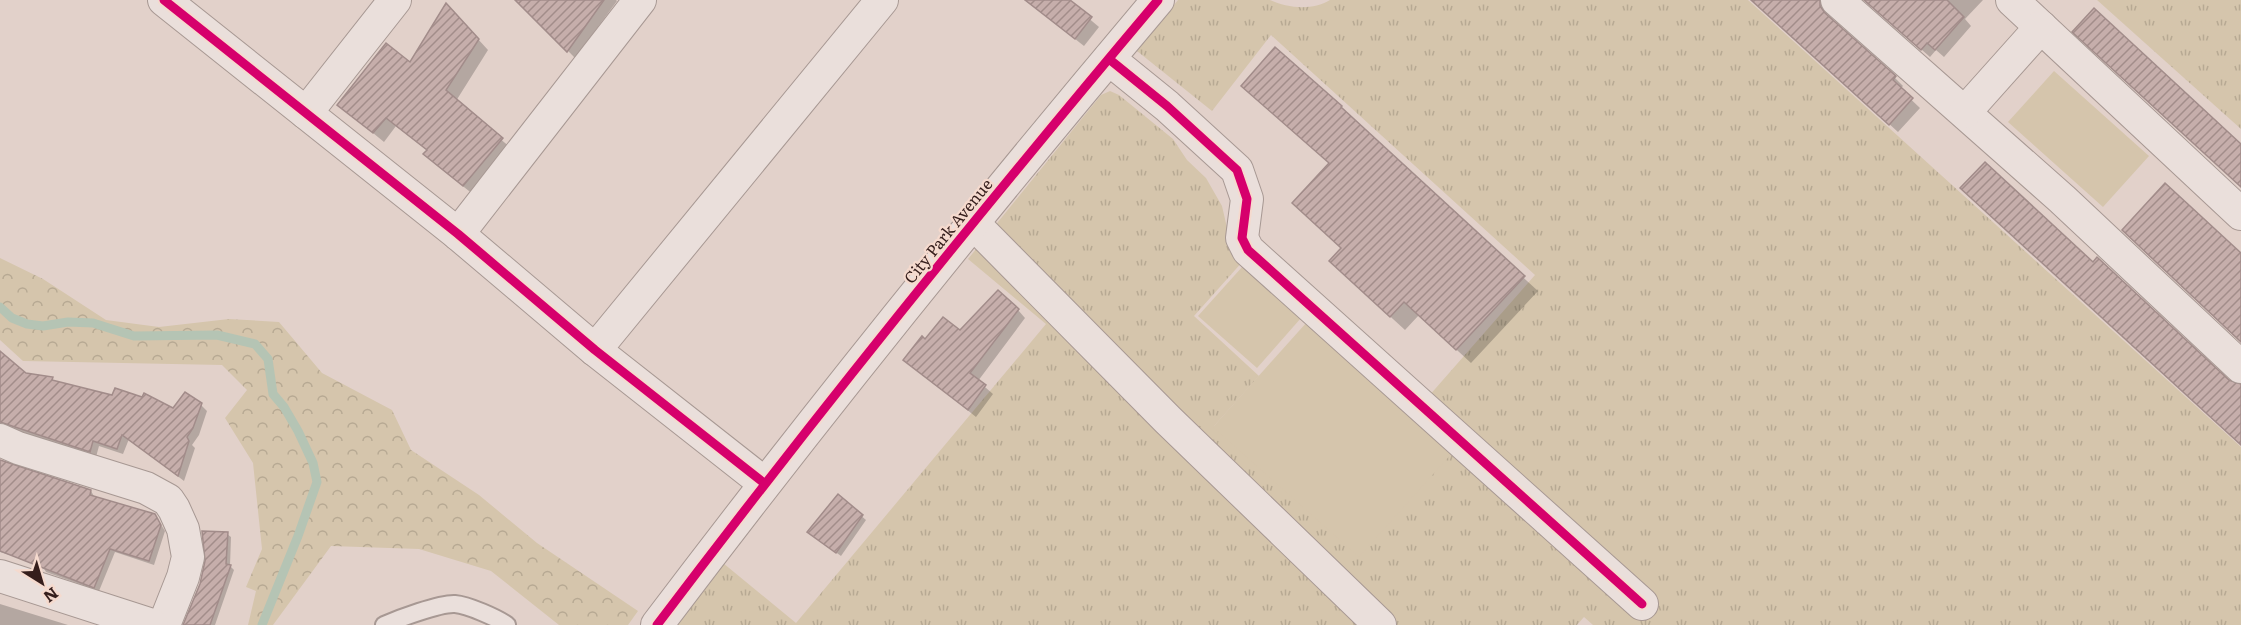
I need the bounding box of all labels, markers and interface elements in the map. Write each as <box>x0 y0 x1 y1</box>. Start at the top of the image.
street label: City Park Avenue <box>897 173 997 288</box>
north arrow <box>12 553 72 613</box>
text: N <box>39 582 64 609</box>

